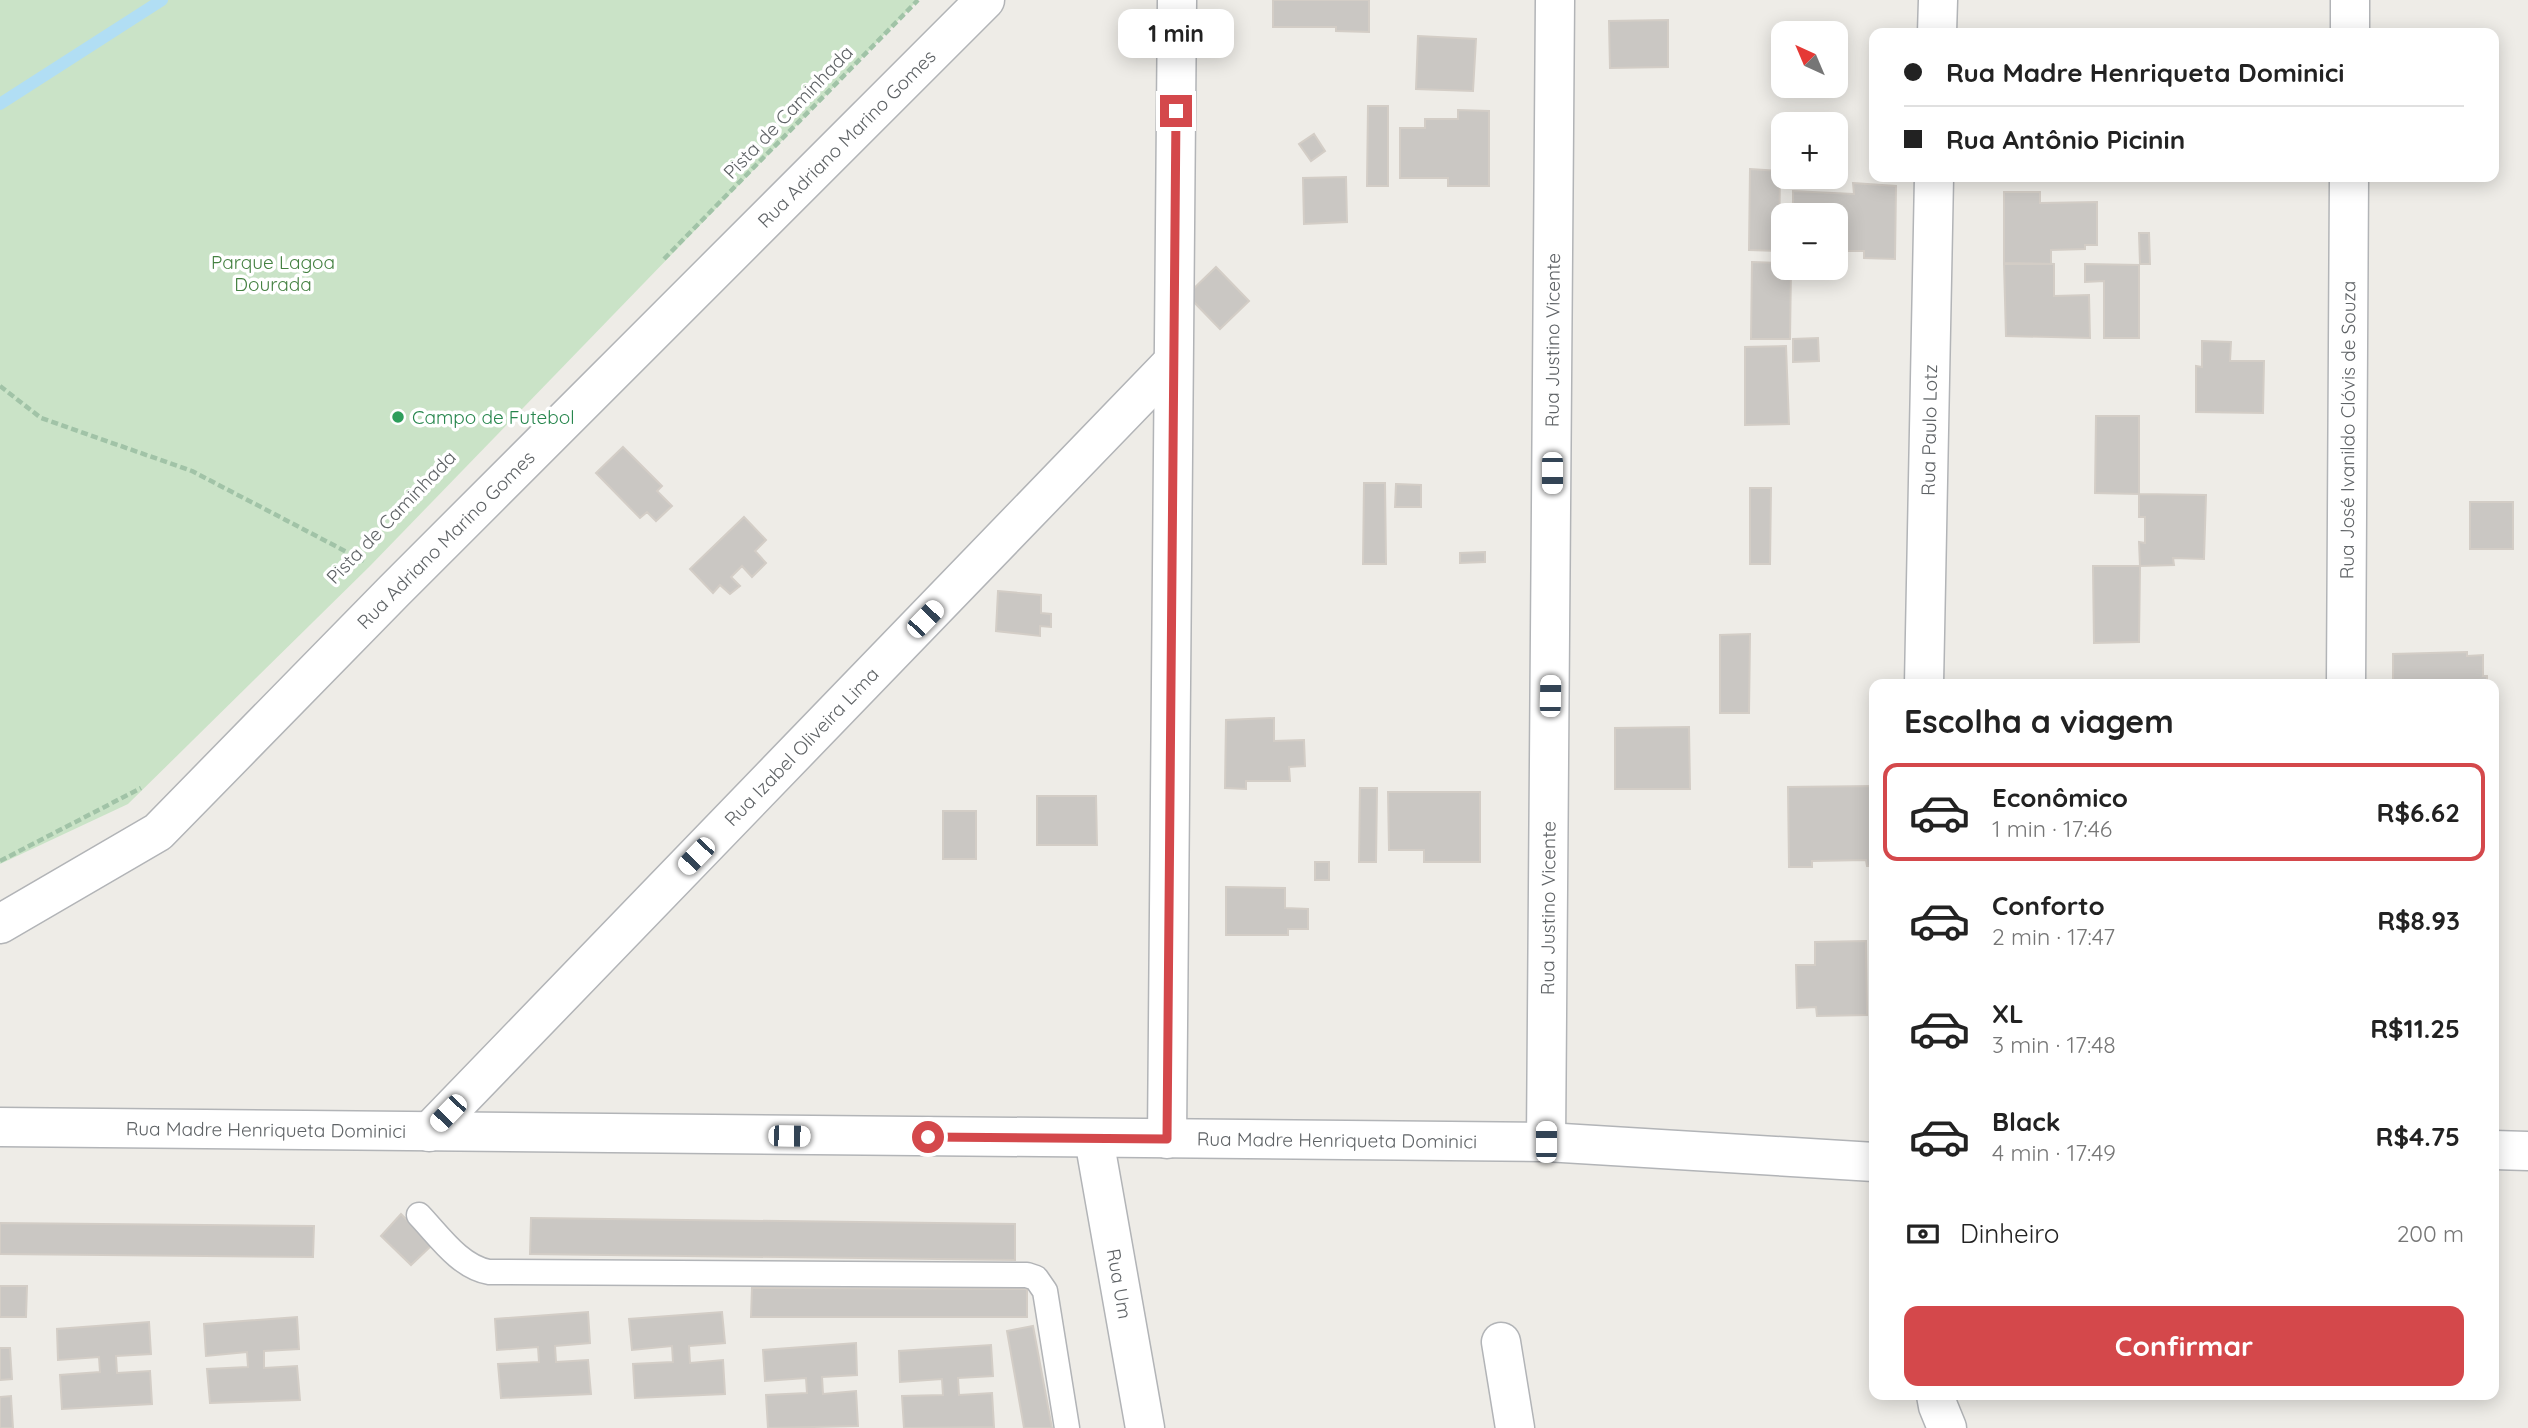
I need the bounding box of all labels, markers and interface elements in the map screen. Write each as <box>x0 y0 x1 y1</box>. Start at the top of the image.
callout: 1 min <box>1118 10 1234 58</box>
text: 1 min <box>1148 19 1204 48</box>
north arrow <box>1771 21 1848 98</box>
map controls <box>1771 21 1848 280</box>
street label: Pista de Caminhada <box>718 40 858 184</box>
street label: Rua Adriano Marino Gomes <box>752 44 941 233</box>
text: Rua Madre Henriqueta Dominici <box>1946 56 2344 89</box>
route end <box>1160 95 1192 127</box>
button: + <box>1771 112 1848 189</box>
text: Rua Antônio Picinin <box>1946 123 2185 156</box>
button: − <box>1771 203 1848 280</box>
park label: Parque Lagoa Dourada <box>211 250 335 296</box>
street label: Rua Justino Vicente <box>1540 253 1565 427</box>
street label: Rua José Ivanildo Clóvis de Souza <box>2335 281 2360 579</box>
street label: Rua Paulo Lotz <box>1916 364 1942 496</box>
place label: Campo de Futebol <box>412 405 575 429</box>
marker: Campo de Futebol <box>390 409 406 425</box>
street label: Pista de Caminhada <box>321 445 461 589</box>
street label: Rua Adriano Marino Gomes <box>352 445 540 634</box>
car <box>1542 452 1563 494</box>
car <box>903 597 948 641</box>
street label: Rua Izabel Oliveira Lima <box>719 662 884 831</box>
car <box>1540 675 1561 717</box>
text: Escolha a viagem <box>1904 701 2174 741</box>
icon: car <box>1908 781 1971 844</box>
text: Econômico <box>1992 781 2128 814</box>
text: R$6.62 <box>2377 796 2460 829</box>
text: 1 min · 17:46 <box>1992 814 2112 843</box>
street label: Rua Justino Vicente <box>1535 821 1561 995</box>
car <box>674 834 719 878</box>
icon: car <box>1908 889 1971 952</box>
text: Conforto <box>1992 889 2105 922</box>
text: R$8.93 <box>2377 904 2460 937</box>
text: 2 min · 17:47 <box>1992 922 2115 951</box>
icon: car <box>1908 997 1971 1060</box>
text: XL <box>1992 997 2024 1030</box>
text: R$11.25 <box>2370 1012 2460 1045</box>
text: 3 min · 17:48 <box>1992 1030 2116 1059</box>
car <box>426 1091 471 1135</box>
icon: car <box>1908 1105 1971 1168</box>
text: Black <box>1992 1105 2061 1138</box>
street label: Rua Madre Henriqueta Dominici <box>126 1116 406 1143</box>
text: R$4.75 <box>2376 1120 2460 1153</box>
route start <box>912 1121 944 1153</box>
car <box>1536 1121 1557 1163</box>
car <box>768 1125 811 1147</box>
street label: Rua Madre Henriqueta Dominici <box>1197 1127 1477 1153</box>
text: 4 min · 17:49 <box>1992 1138 2116 1167</box>
icon: cash <box>1904 1215 1942 1253</box>
text: Dinheiro <box>1960 1217 2059 1250</box>
text: 200 m <box>2397 1219 2464 1248</box>
street label: Rua Um <box>1102 1247 1138 1321</box>
button: Confirmar <box>1904 1306 2464 1386</box>

